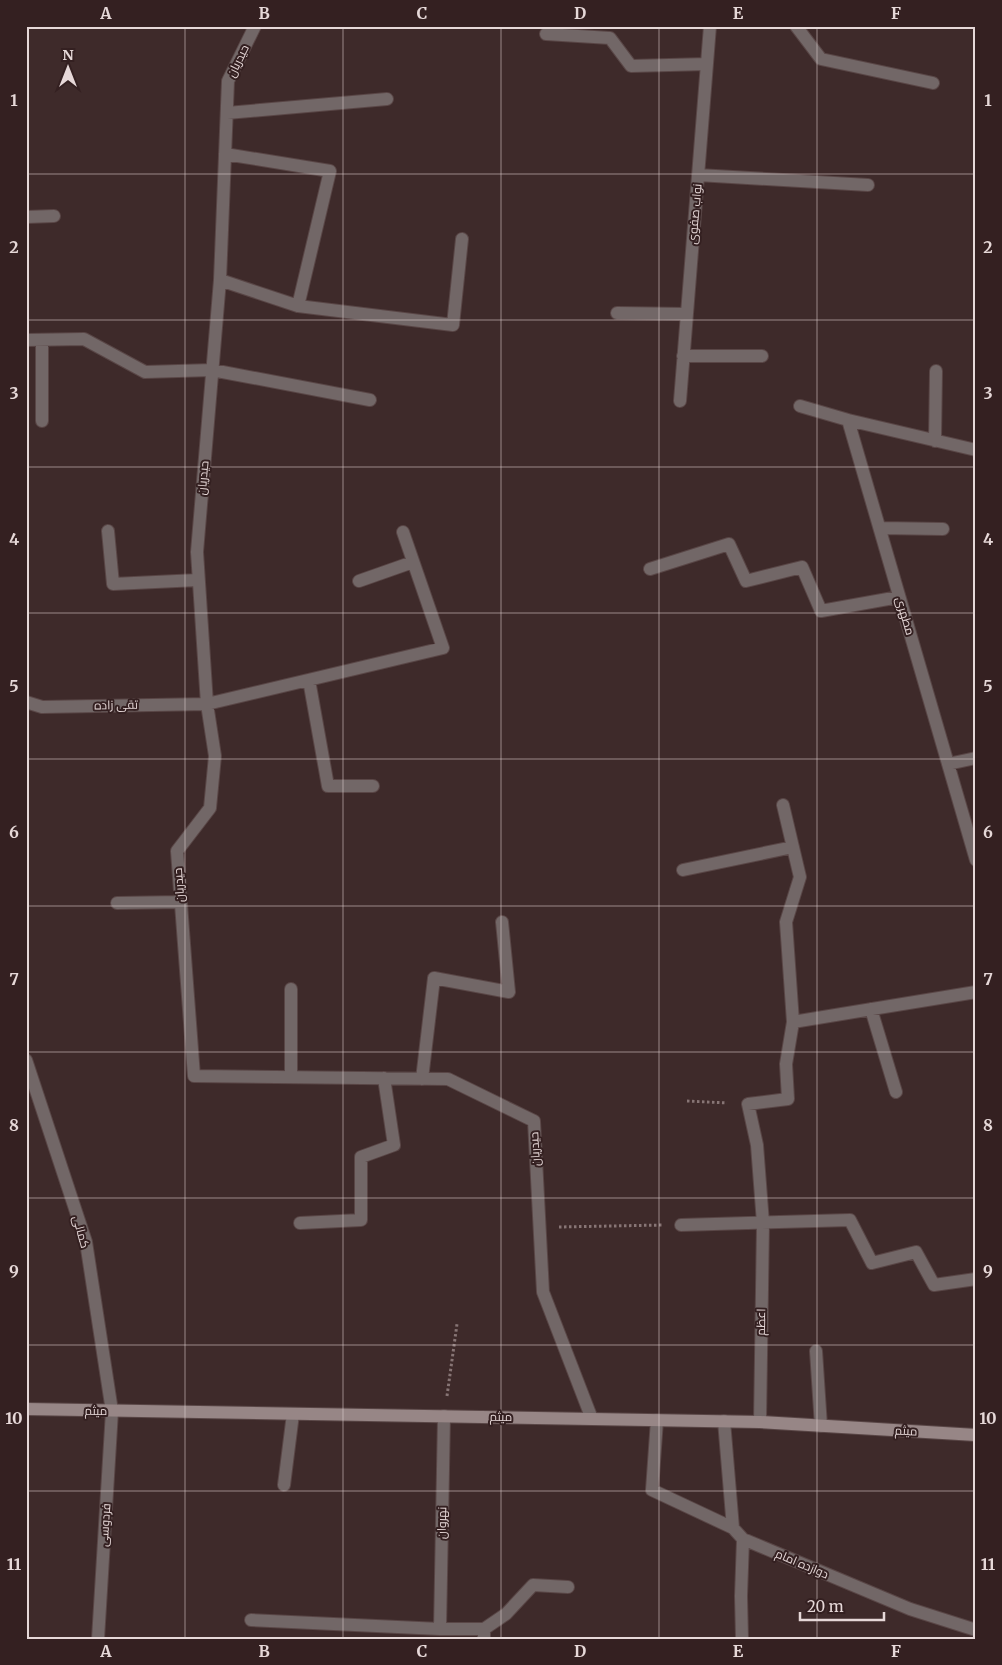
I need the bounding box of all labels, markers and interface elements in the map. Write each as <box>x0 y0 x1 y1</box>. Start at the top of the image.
text: A <box>99 3 112 23</box>
text: B <box>258 3 270 23</box>
text: C <box>417 3 427 23</box>
text: D <box>574 3 586 23</box>
text: E <box>733 3 744 23</box>
text: F <box>891 3 901 23</box>
north arrow <box>42 42 92 92</box>
street label: حیدریان <box>223 42 252 80</box>
text: N <box>62 46 74 64</box>
text: 1 <box>10 90 18 110</box>
text: 1 <box>984 90 992 110</box>
street label: نواب صفوی <box>684 183 705 245</box>
text: 2 <box>9 237 19 257</box>
text: 2 <box>983 237 993 257</box>
text: 3 <box>9 383 19 403</box>
text: 3 <box>983 383 993 403</box>
street label: حیدریان <box>194 460 211 496</box>
text: 4 <box>9 529 19 549</box>
text: 4 <box>983 529 993 549</box>
street label: مطهری <box>893 595 918 637</box>
text: 5 <box>9 676 19 696</box>
text: 5 <box>983 676 993 696</box>
street label: تقی زاده <box>94 697 139 712</box>
text: 6 <box>9 822 19 842</box>
text: 6 <box>983 822 993 842</box>
street label: حیدریان <box>170 867 187 903</box>
text: 7 <box>9 969 19 989</box>
text: 7 <box>983 969 993 989</box>
text: 8 <box>9 1115 19 1135</box>
text: 8 <box>983 1115 993 1135</box>
street label: حیدریان <box>526 1131 543 1167</box>
street label: کمالی <box>70 1214 93 1250</box>
text: 9 <box>9 1261 19 1281</box>
text: 9 <box>983 1261 993 1281</box>
street label: اعظم <box>753 1308 769 1336</box>
street label: میثم <box>85 1403 107 1419</box>
text: 10 <box>5 1408 23 1428</box>
text: 10 <box>979 1408 997 1428</box>
street label: میثم <box>490 1409 512 1425</box>
street label: میثم <box>894 1422 918 1440</box>
street label: فردوسی <box>95 1503 114 1547</box>
street label: نهروان <box>434 1507 449 1539</box>
street label: دوازده امام <box>773 1546 831 1582</box>
text: 11 <box>7 1554 22 1574</box>
text: 11 <box>981 1554 996 1574</box>
scale bar <box>800 1590 883 1622</box>
text: 20 m <box>807 1597 844 1616</box>
text: A <box>99 1641 112 1661</box>
text: B <box>258 1641 270 1661</box>
text: C <box>417 1641 427 1661</box>
text: D <box>574 1641 586 1661</box>
text: E <box>733 1641 744 1661</box>
text: F <box>891 1641 901 1661</box>

